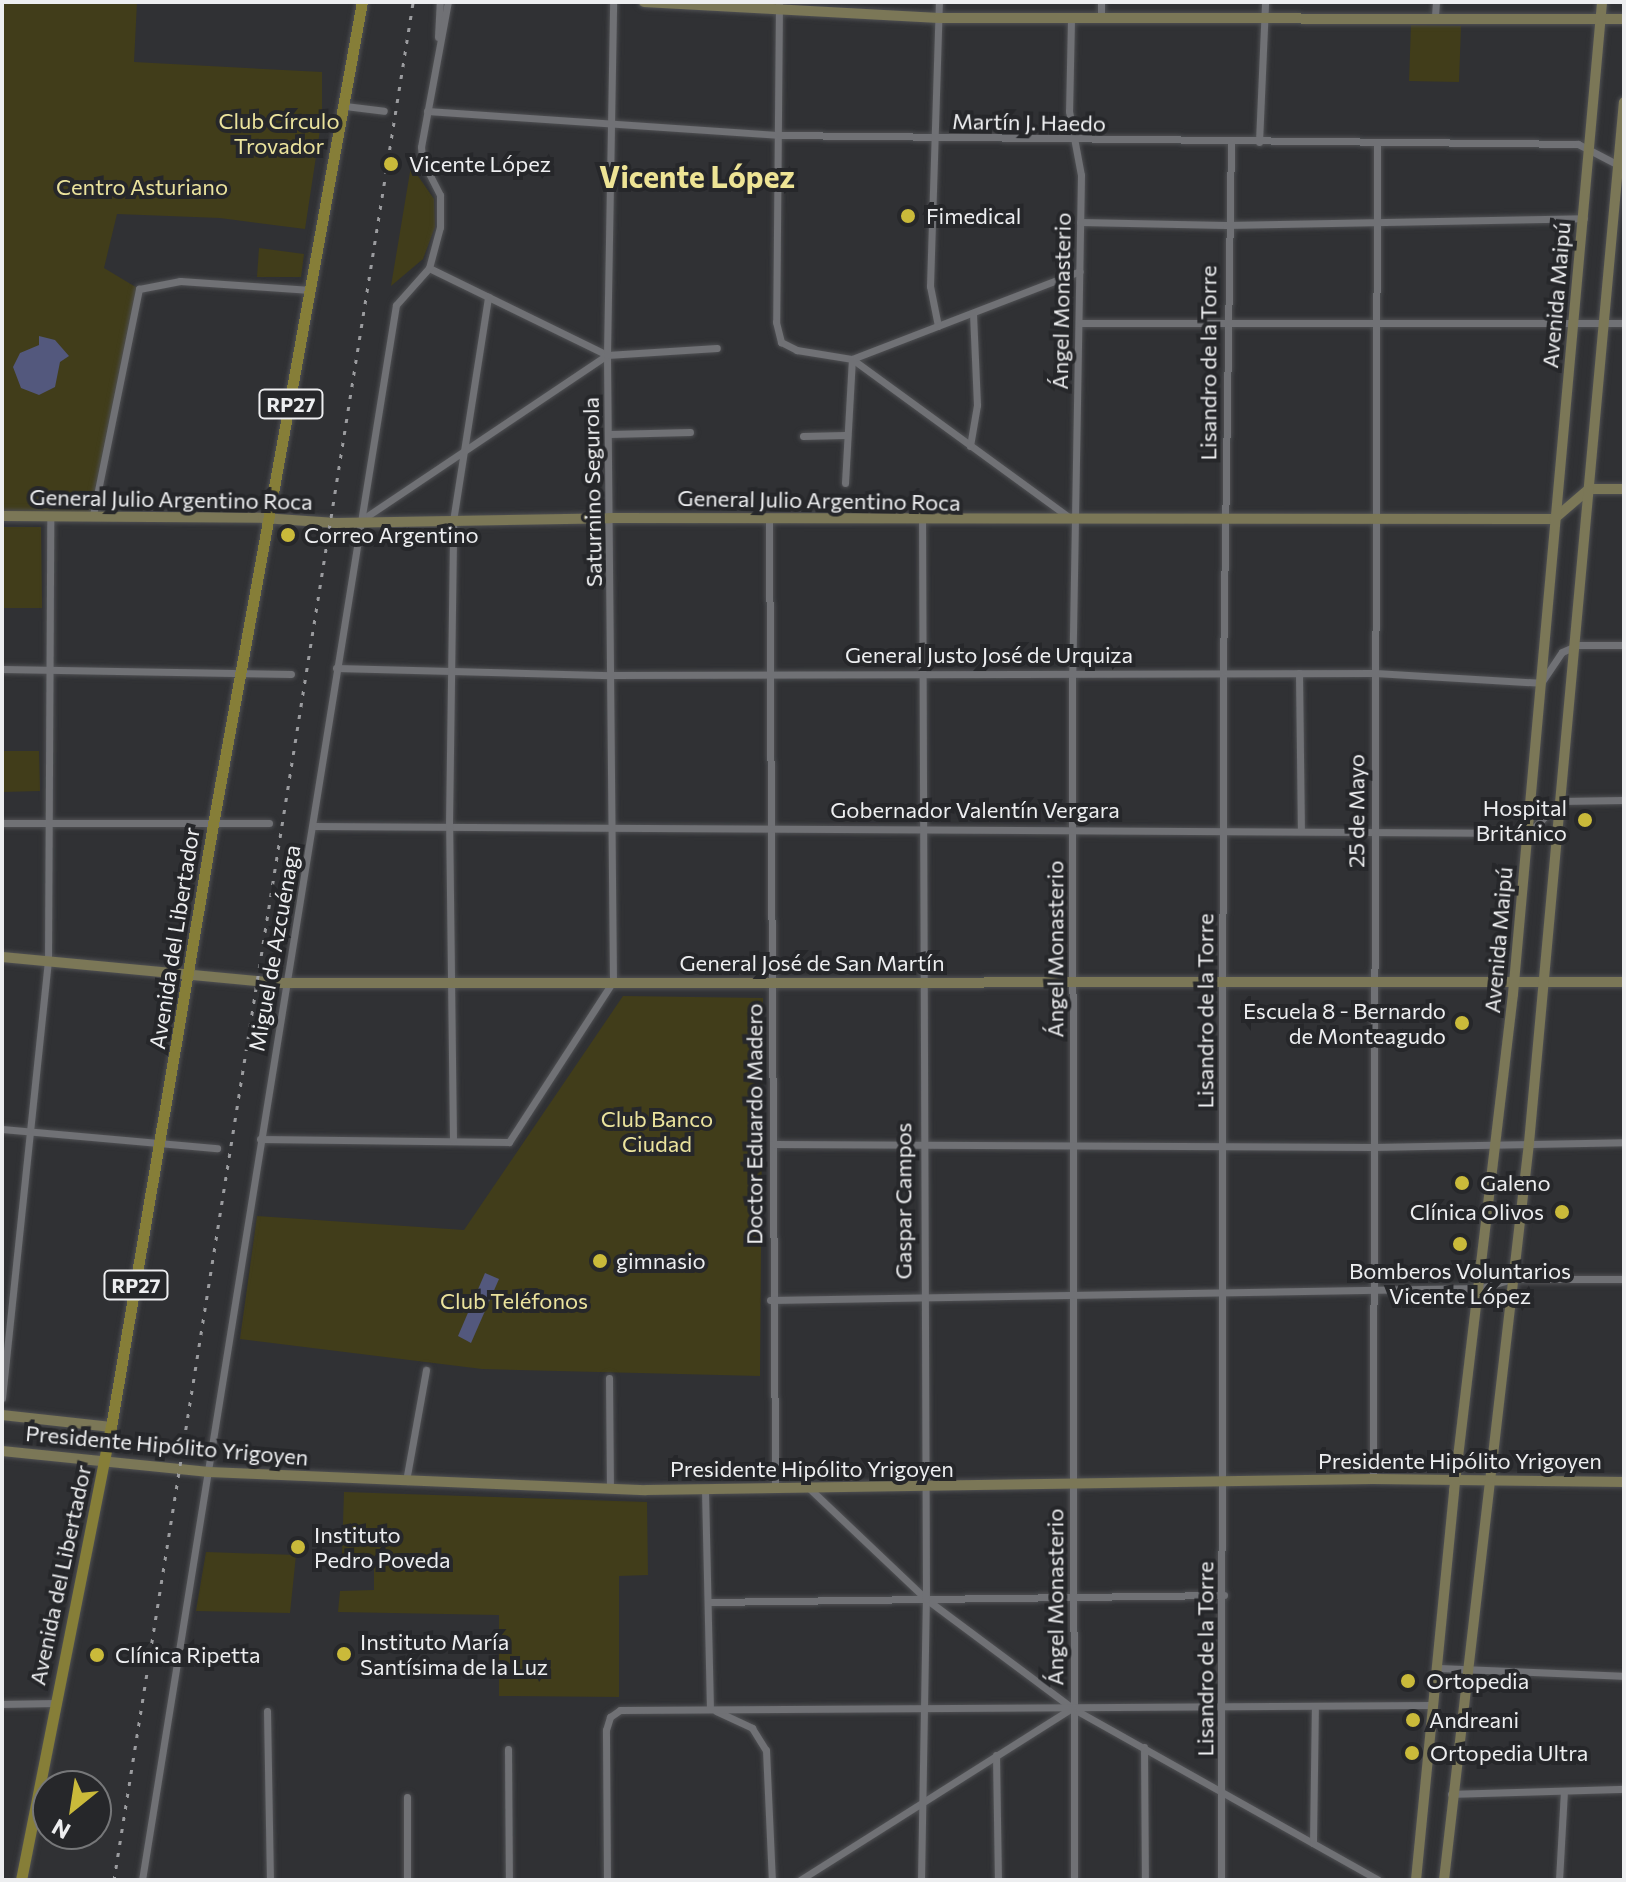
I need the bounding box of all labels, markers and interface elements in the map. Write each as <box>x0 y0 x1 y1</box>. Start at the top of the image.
park label: Club Círculo Trovador <box>218 107 340 158</box>
street label: Martín J. Haedo <box>952 107 1106 137</box>
place label: Vicente López <box>409 151 551 177</box>
marker: Vicente López <box>380 153 402 175</box>
district label: Vicente López <box>599 158 795 194</box>
park label: Centro Asturiano <box>56 174 228 200</box>
place label: Fimedical <box>926 203 1021 229</box>
marker: Fimedical <box>897 205 919 227</box>
street label: Ángel Monasterio <box>1046 212 1076 390</box>
street label: Avenida Maipú <box>1536 221 1576 369</box>
street label: Lisandro de la Torre <box>1195 265 1221 461</box>
road number: RP27 <box>257 388 325 420</box>
street label: Saturnino Segurola <box>577 397 607 587</box>
street label: General Julio Argentino Roca <box>29 483 313 515</box>
street label: General Julio Argentino Roca <box>677 484 961 516</box>
place label: Correo Argentino <box>304 522 479 548</box>
marker: Correo Argentino <box>279 526 297 544</box>
street label: General Justo José de Urquiza <box>845 642 1133 668</box>
street label: 25 de Mayo <box>1343 754 1369 868</box>
place label: Hospital Británico <box>1476 794 1567 846</box>
street label: Gobernador Valentín Vergara <box>830 797 1120 823</box>
marker: Hospital Británico <box>1574 809 1596 831</box>
street label: Avenida del Libertador <box>143 825 205 1051</box>
street label: Miguel de Azcuénaga <box>243 843 305 1053</box>
street label: Ángel Monasterio <box>1042 860 1068 1038</box>
street label: Avenida Maipú <box>1478 866 1518 1014</box>
street label: Lisandro de la Torre <box>1192 913 1218 1109</box>
street label: General José de San Martín <box>679 950 945 976</box>
place label: Escuela 8 - Bernardo de Monteagudo <box>1243 997 1446 1048</box>
street label: Doctor Eduardo Madero <box>741 1003 767 1245</box>
marker: Escuela 8 - Bernardo de Monteagudo <box>1453 1014 1471 1032</box>
park label: Club Banco Ciudad <box>601 1105 713 1156</box>
street label: Gaspar Campos <box>890 1123 916 1279</box>
place label: Galeno <box>1480 1170 1551 1196</box>
marker: Galeno <box>1451 1172 1473 1194</box>
place label: Clínica Olivos <box>1410 1199 1544 1225</box>
marker: Clínica Olivos <box>1551 1201 1573 1223</box>
marker: Bomberos Voluntarios Vicente López <box>1451 1235 1469 1253</box>
place label: gimnasio <box>616 1248 706 1274</box>
marker: gimnasio <box>591 1252 609 1270</box>
place label: Bomberos Voluntarios Vicente López <box>1349 1257 1571 1308</box>
road number: RP27 <box>102 1269 170 1301</box>
park label: Club Teléfonos <box>440 1288 588 1314</box>
street label: Presidente Hipólito Yrigoyen <box>24 1419 310 1471</box>
street label: Presidente Hipólito Yrigoyen <box>1318 1448 1602 1474</box>
street label: Presidente Hipólito Yrigoyen <box>670 1456 954 1482</box>
street label: Avenida del Libertador <box>24 1462 96 1688</box>
street label: Ángel Monasterio <box>1042 1508 1068 1686</box>
place label: Instituto Pedro Poveda <box>314 1521 450 1572</box>
marker: Instituto Pedro Poveda <box>289 1538 307 1556</box>
street label: Lisandro de la Torre <box>1192 1561 1218 1757</box>
place label: Instituto María Santísima de la Luz <box>360 1628 548 1680</box>
place label: Clínica Ripetta <box>115 1642 261 1668</box>
marker: Clínica Ripetta <box>86 1644 108 1666</box>
marker: Instituto María Santísima de la Luz <box>335 1645 353 1663</box>
place label: Ortopedia <box>1426 1668 1529 1694</box>
marker: Ortopedia <box>1397 1670 1419 1692</box>
place label: Andreani <box>1429 1707 1519 1733</box>
marker: Andreani <box>1404 1711 1422 1729</box>
place label: Ortopedia Ultra <box>1430 1740 1588 1766</box>
marker: Ortopedia Ultra <box>1401 1742 1423 1764</box>
north arrow <box>32 1770 112 1850</box>
text: N <box>47 1814 75 1845</box>

